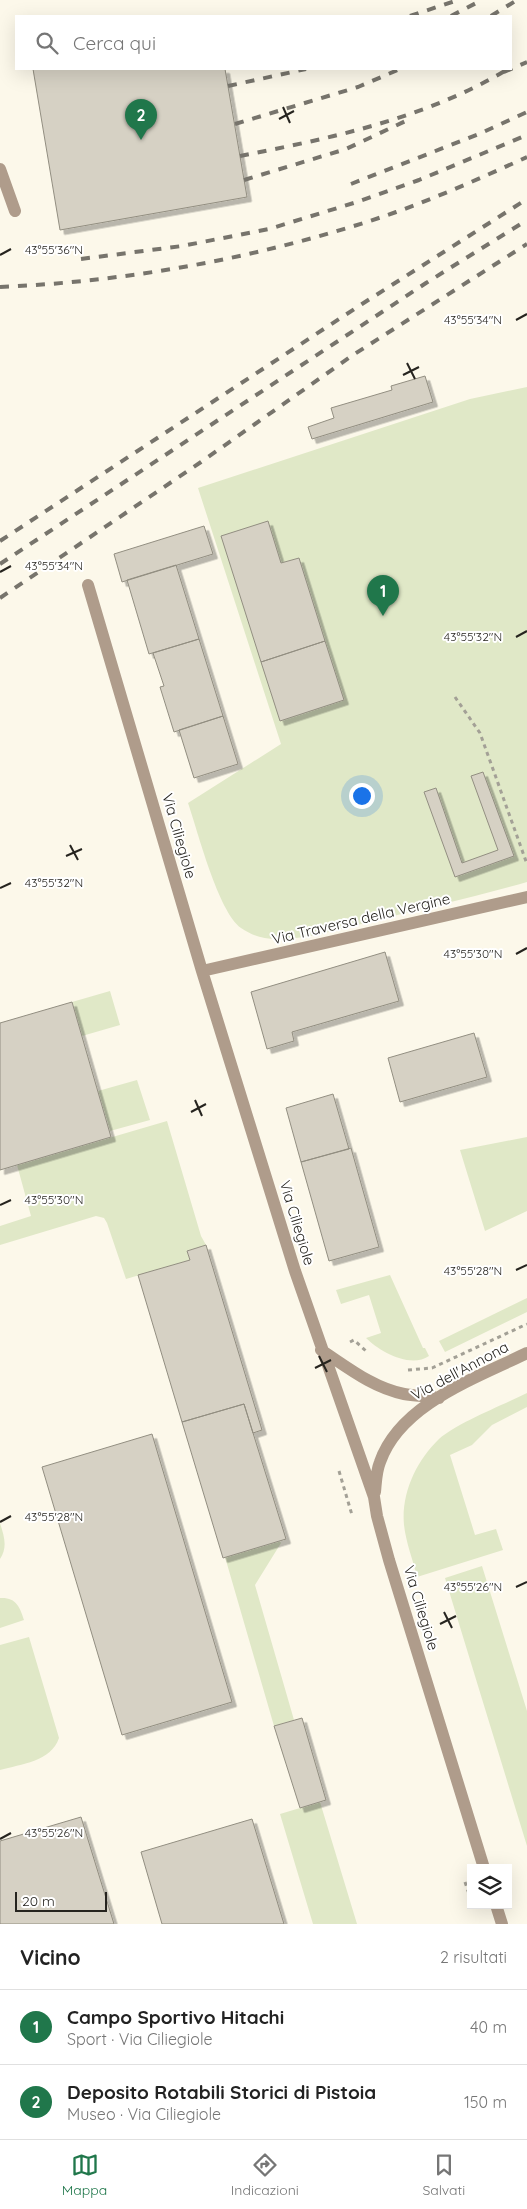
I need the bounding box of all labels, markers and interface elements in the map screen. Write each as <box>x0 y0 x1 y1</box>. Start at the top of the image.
search box <box>15 15 512 70</box>
icon: search <box>33 29 61 57</box>
text: Cerca qui <box>73 31 156 55</box>
pin: 2 <box>125 99 157 140</box>
text: 43°55'36"N <box>25 242 83 257</box>
text: 43°55'34"N <box>444 312 502 327</box>
text: 43°55'34"N <box>25 558 83 573</box>
pin: 1 <box>367 575 399 616</box>
text: 43°55'32"N <box>444 629 502 644</box>
your location <box>349 783 375 809</box>
street label: Via Ciliegiole <box>158 791 201 881</box>
text: 43°55'32"N <box>25 875 83 890</box>
street label: Via Traversa della Vergine <box>270 889 452 948</box>
text: 43°55'30"N <box>444 946 502 961</box>
street label: Via Ciliegiole <box>276 1178 319 1268</box>
text: 43°55'30"N <box>25 1192 83 1207</box>
text: 43°55'28"N <box>444 1263 502 1278</box>
street label: Via dell'Annona <box>408 1337 512 1404</box>
text: 43°55'28"N <box>25 1509 83 1524</box>
street label: Via Ciliegiole <box>400 1563 443 1653</box>
text: 43°55'26"N <box>444 1579 502 1594</box>
text: 43°55'26"N <box>25 1825 83 1840</box>
map controls <box>467 1864 512 1909</box>
button: layers <box>467 1864 512 1909</box>
scale bar <box>15 1889 108 1912</box>
text: 20 m <box>22 1892 55 1910</box>
text: Vicino <box>20 1944 81 1970</box>
text: 2 risultati <box>440 1947 507 1967</box>
text: Campo Sportivo Hitachi <box>67 2005 284 2029</box>
text: 1 <box>33 2017 39 2037</box>
text: 40 m <box>470 2017 507 2037</box>
text: Sport · Via Ciliegiole <box>67 2029 213 2049</box>
text: Deposito Rotabili Storici di Pistoia <box>67 2080 376 2104</box>
text: 2 <box>31 2092 41 2112</box>
text: 150 m <box>464 2092 507 2112</box>
text: Museo · Via Ciliegiole <box>67 2104 221 2124</box>
tab: Mappa <box>62 2151 107 2199</box>
tab: Indicazioni <box>231 2151 299 2199</box>
tab: Salvati <box>422 2151 465 2199</box>

